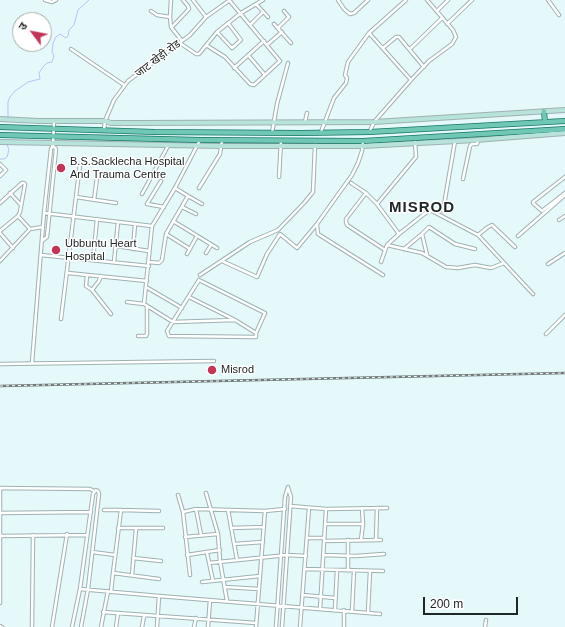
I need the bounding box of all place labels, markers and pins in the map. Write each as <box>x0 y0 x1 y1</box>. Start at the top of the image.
place label: B.S.Sacklecha Hospital And Trauma Centre <box>70 155 184 181</box>
marker: B.S.Sacklecha Hospital And Trauma Centre <box>55 162 67 174</box>
place label: Ubbuntu Heart Hospital <box>65 237 137 263</box>
marker: Ubbuntu Heart Hospital <box>50 244 62 256</box>
place label: Misrod <box>221 363 254 377</box>
marker: Misrod <box>206 364 218 376</box>

